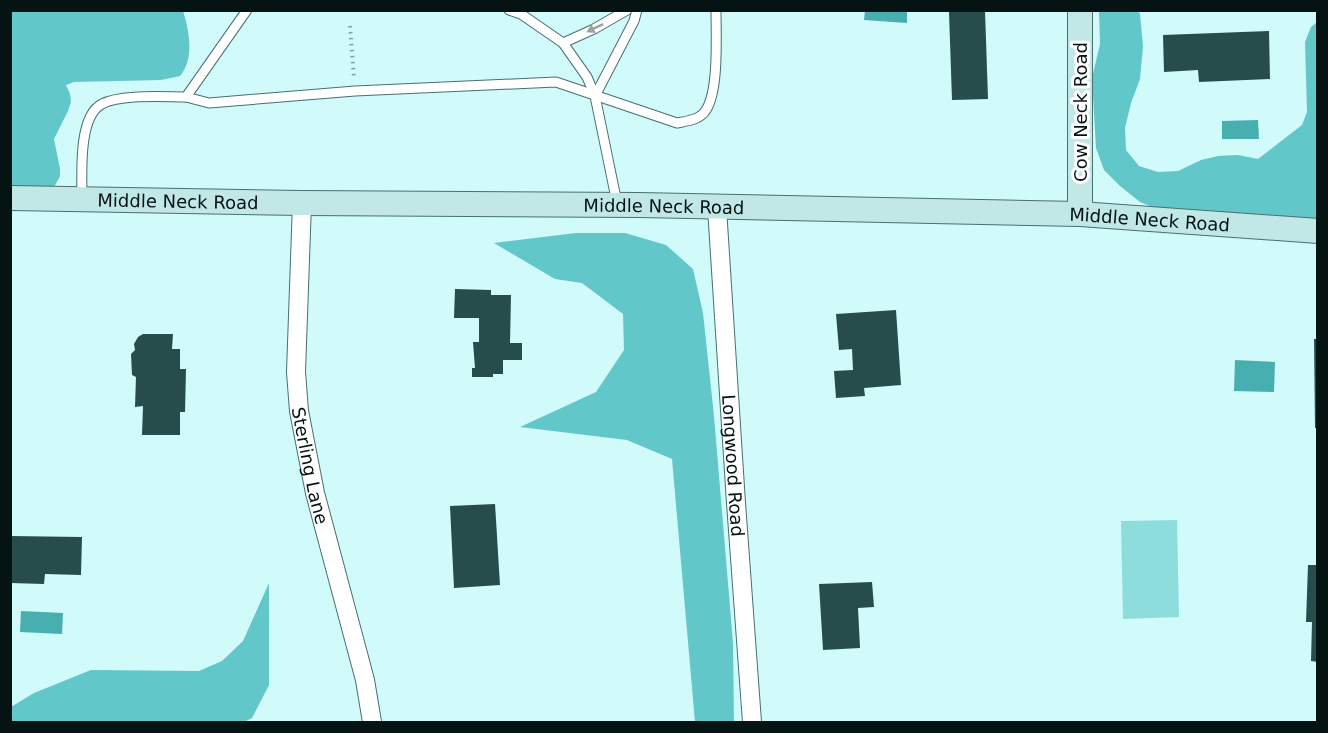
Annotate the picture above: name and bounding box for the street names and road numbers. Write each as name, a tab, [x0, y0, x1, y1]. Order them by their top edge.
street label: Cow Neck Road	[1070, 42, 1091, 182]
street label: Middle Neck Road	[97, 189, 259, 213]
street label: Middle Neck Road	[583, 194, 745, 218]
street label: Middle Neck Road	[1069, 203, 1231, 235]
street label: Longwood Road	[719, 394, 749, 537]
street label: Sterling Lane	[288, 405, 333, 526]

